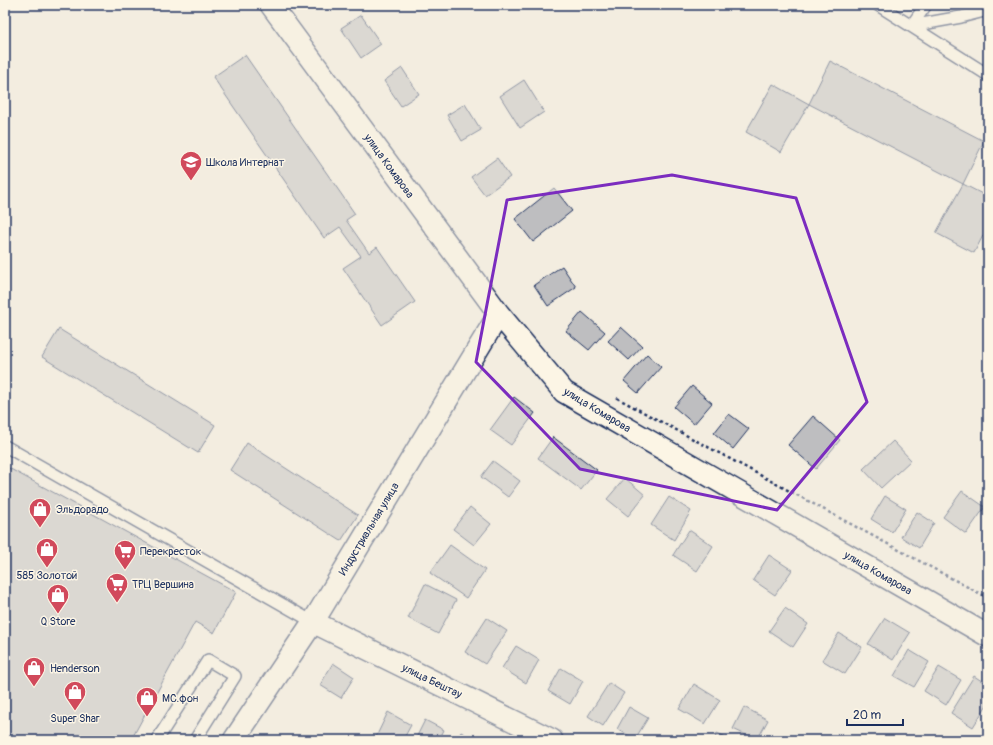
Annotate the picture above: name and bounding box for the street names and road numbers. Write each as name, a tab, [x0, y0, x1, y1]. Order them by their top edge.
street label: улица Комарова	[361, 131, 417, 201]
street label: улица Комарова	[560, 384, 633, 435]
street label: Индустриальная улица	[336, 480, 402, 578]
street label: улица Комарова	[841, 548, 914, 598]
street label: улица Бештау	[399, 660, 464, 701]

